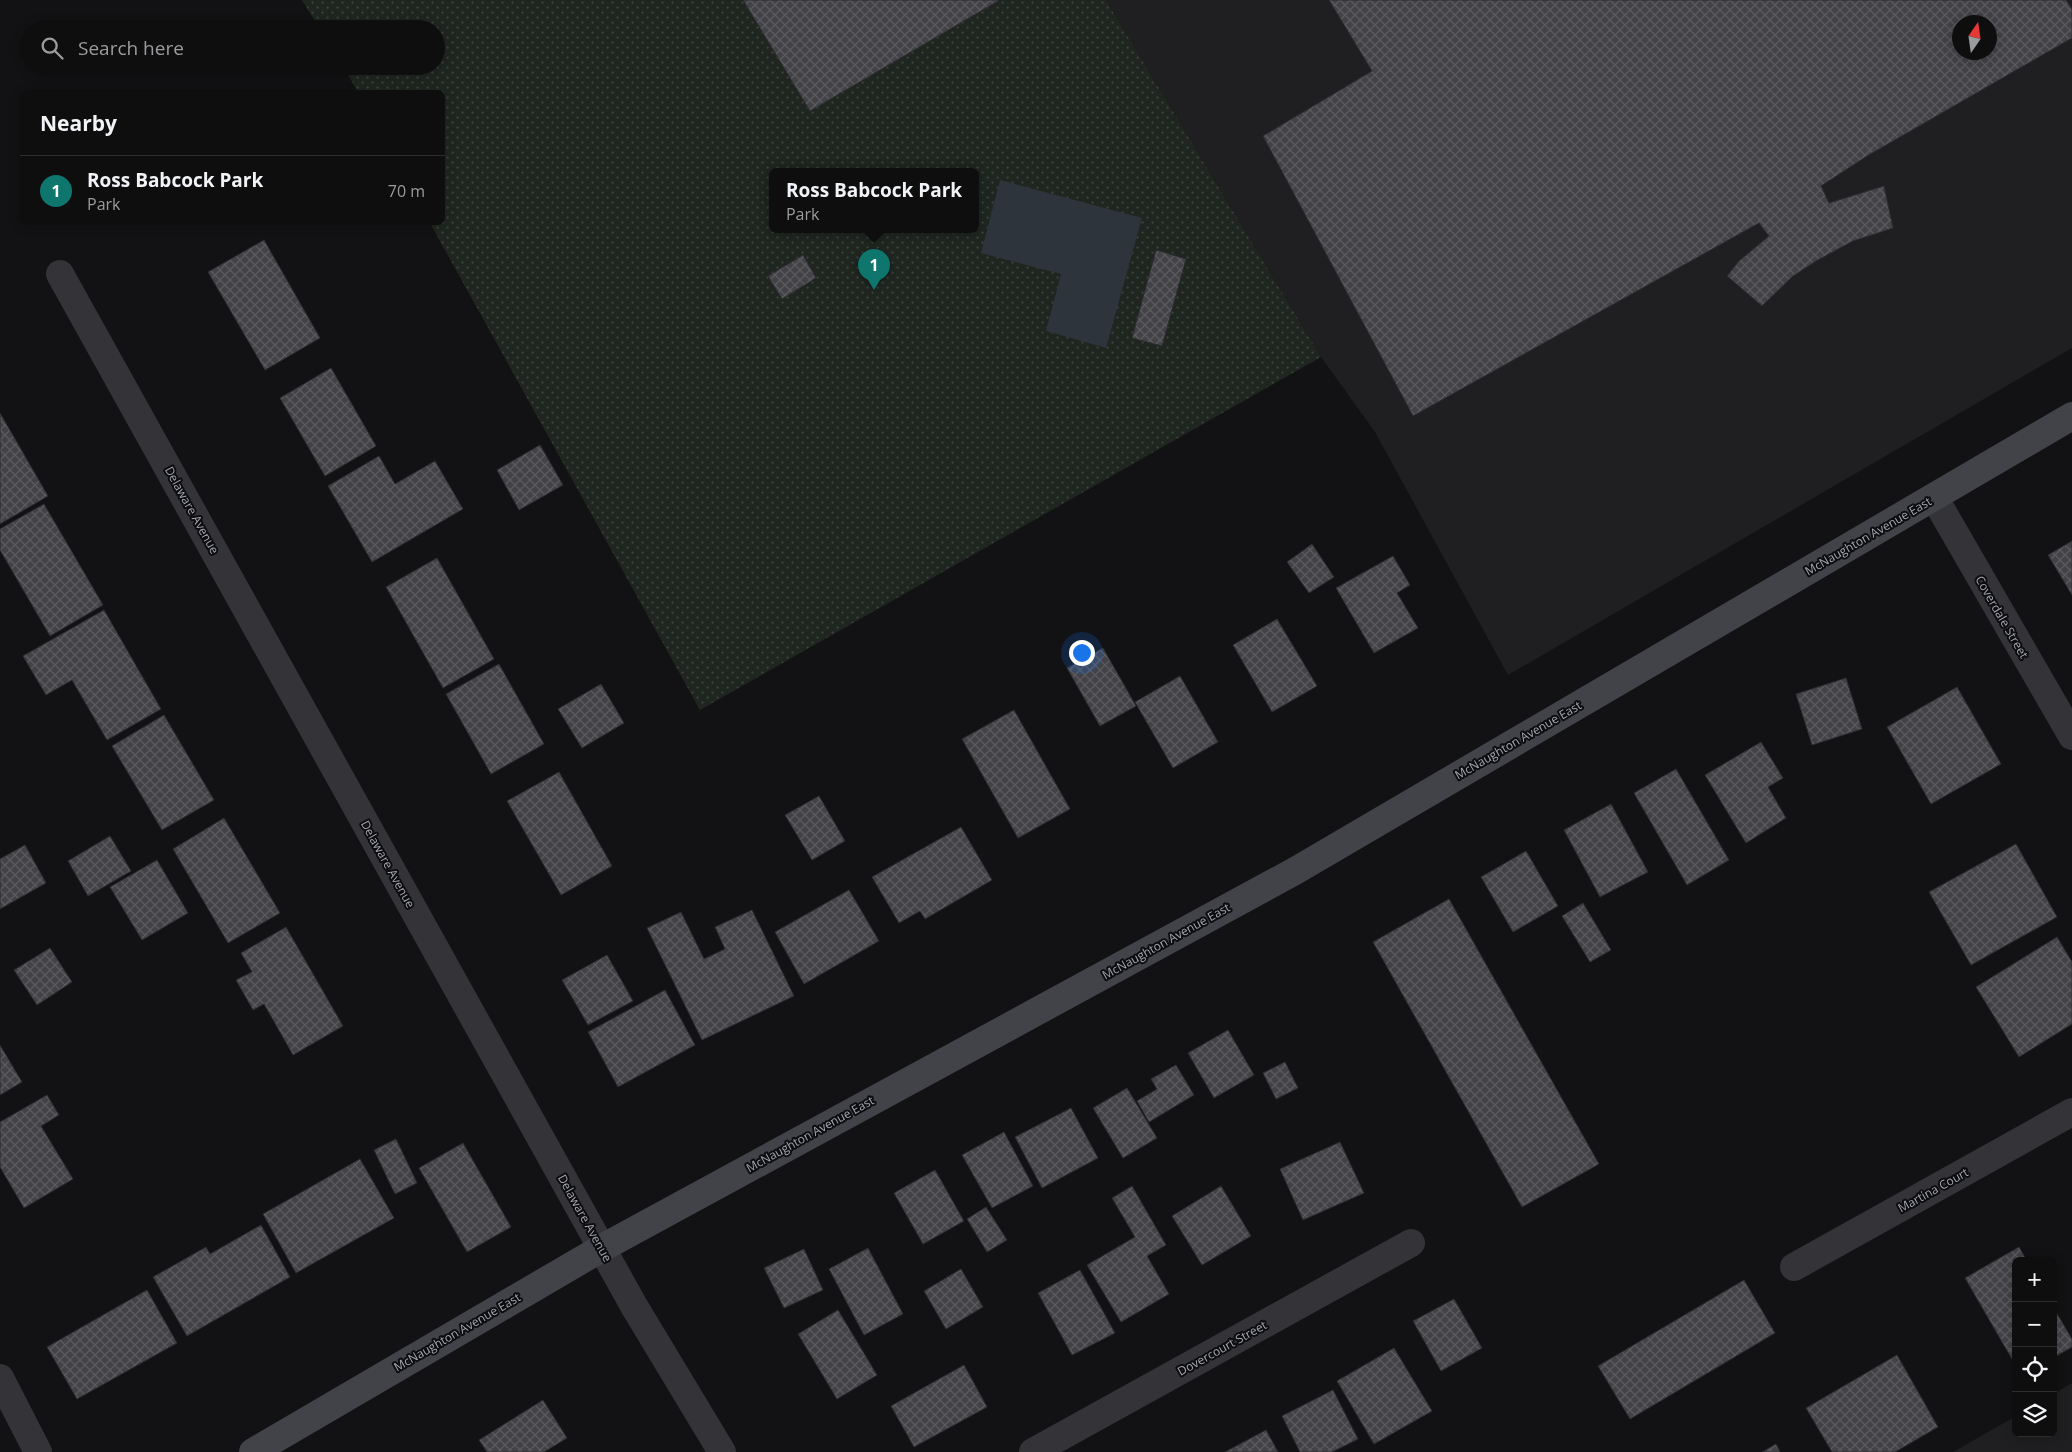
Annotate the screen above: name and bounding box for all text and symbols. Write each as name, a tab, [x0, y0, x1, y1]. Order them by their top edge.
north arrow	[1952, 15, 1997, 60]
search box	[20, 20, 445, 75]
icon: search	[38, 34, 66, 62]
text: Search here	[78, 35, 184, 61]
text: Nearby	[40, 109, 117, 137]
text: Ross Babcock Park	[87, 167, 263, 193]
popup	[769, 168, 979, 233]
text: Ross Babcock Park	[786, 177, 962, 203]
text: 1	[51, 180, 61, 202]
text: 70 m	[388, 180, 425, 202]
text: Park	[87, 193, 120, 215]
text: Park	[786, 203, 819, 225]
pin: 1	[858, 249, 890, 290]
street label: Delaware Avenue	[161, 463, 223, 557]
street label: McNaughton Avenue East	[1802, 493, 1934, 579]
street label: Coverdale Street	[1971, 573, 2033, 661]
your location	[1069, 640, 1095, 666]
street label: McNaughton Avenue East	[1452, 697, 1584, 783]
street label: Delaware Avenue	[357, 817, 419, 911]
street label: McNaughton Avenue East	[1099, 899, 1233, 983]
street label: McNaughton Avenue East	[743, 1092, 877, 1176]
street label: Martina Court	[1895, 1164, 1971, 1216]
street label: Delaware Avenue	[554, 1171, 616, 1265]
map controls	[2012, 1257, 2057, 1437]
button: +	[2012, 1257, 2057, 1302]
street label: McNaughton Avenue East	[391, 1289, 523, 1375]
button: −	[2012, 1302, 2057, 1347]
street label: Dovercourt Street	[1174, 1316, 1270, 1380]
button: locate	[2012, 1347, 2057, 1392]
button: layers	[2012, 1392, 2057, 1437]

